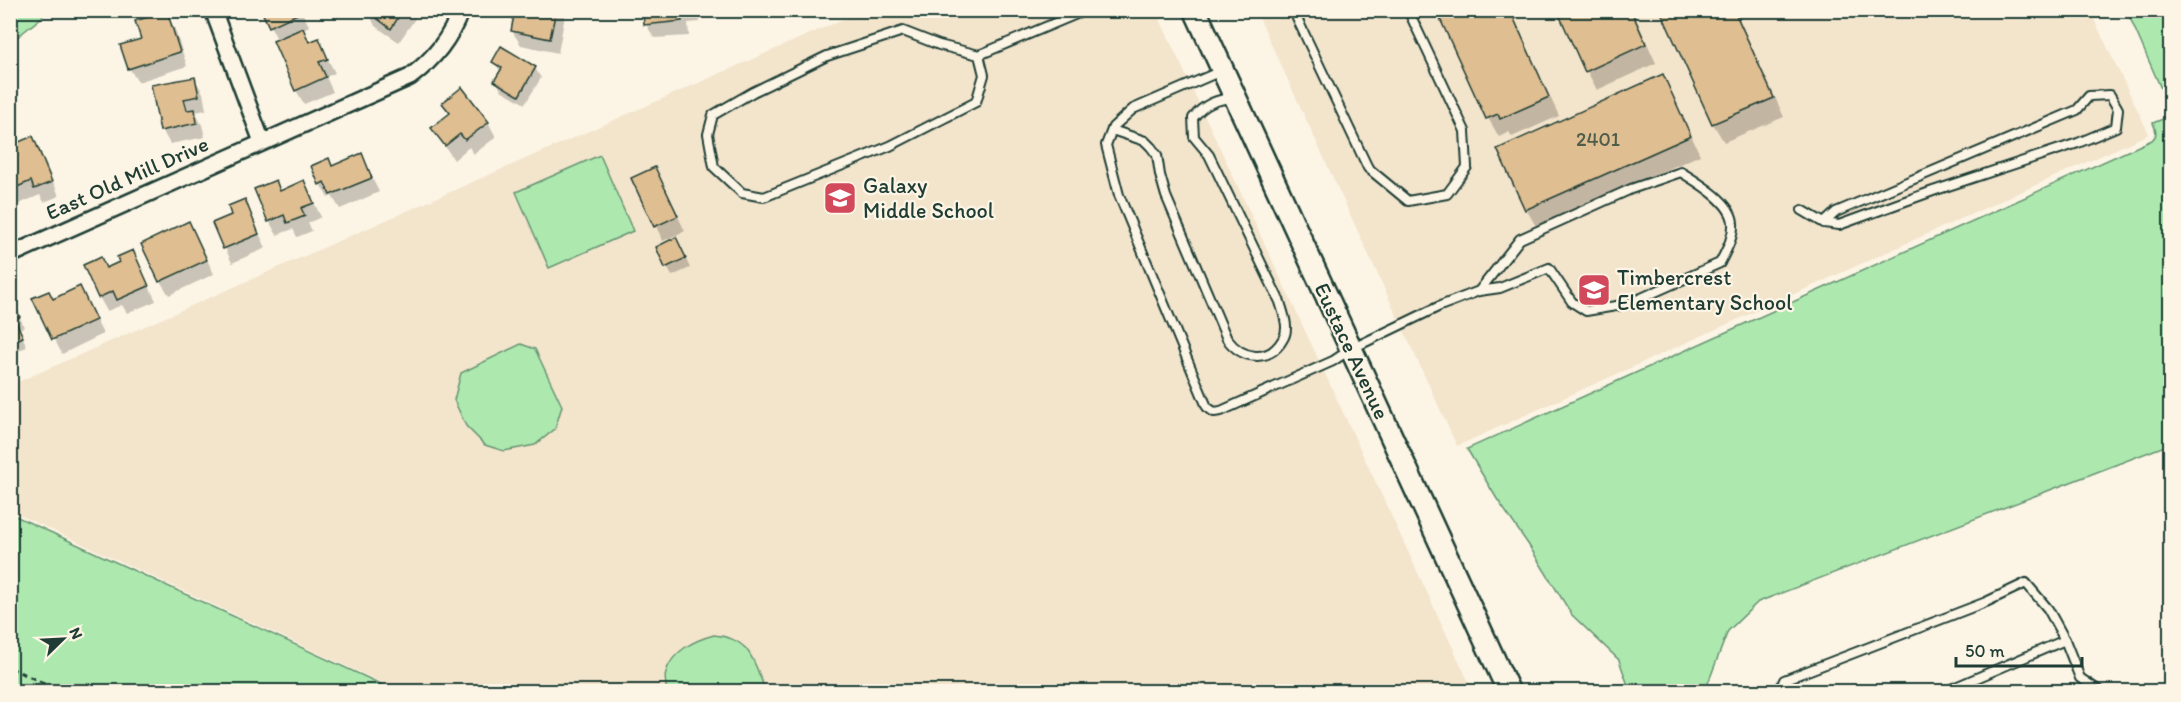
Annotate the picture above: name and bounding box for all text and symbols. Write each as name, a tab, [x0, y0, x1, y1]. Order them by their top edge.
house number: 2401	[1576, 127, 1620, 151]
street label: East Old Mill Drive	[41, 130, 213, 226]
place label: Galaxy Middle School	[863, 172, 994, 224]
school or university icon: Galaxy Middle School	[822, 180, 858, 216]
place label: Timbercrest Elementary School	[1617, 264, 1792, 316]
school or university icon: Timbercrest Elementary School	[1576, 272, 1612, 308]
street label: Eustace Avenue	[1309, 278, 1395, 424]
north arrow	[33, 609, 93, 669]
text: N	[65, 624, 87, 642]
scale bar	[1956, 630, 2082, 668]
text: 50 m	[1965, 640, 2005, 662]

